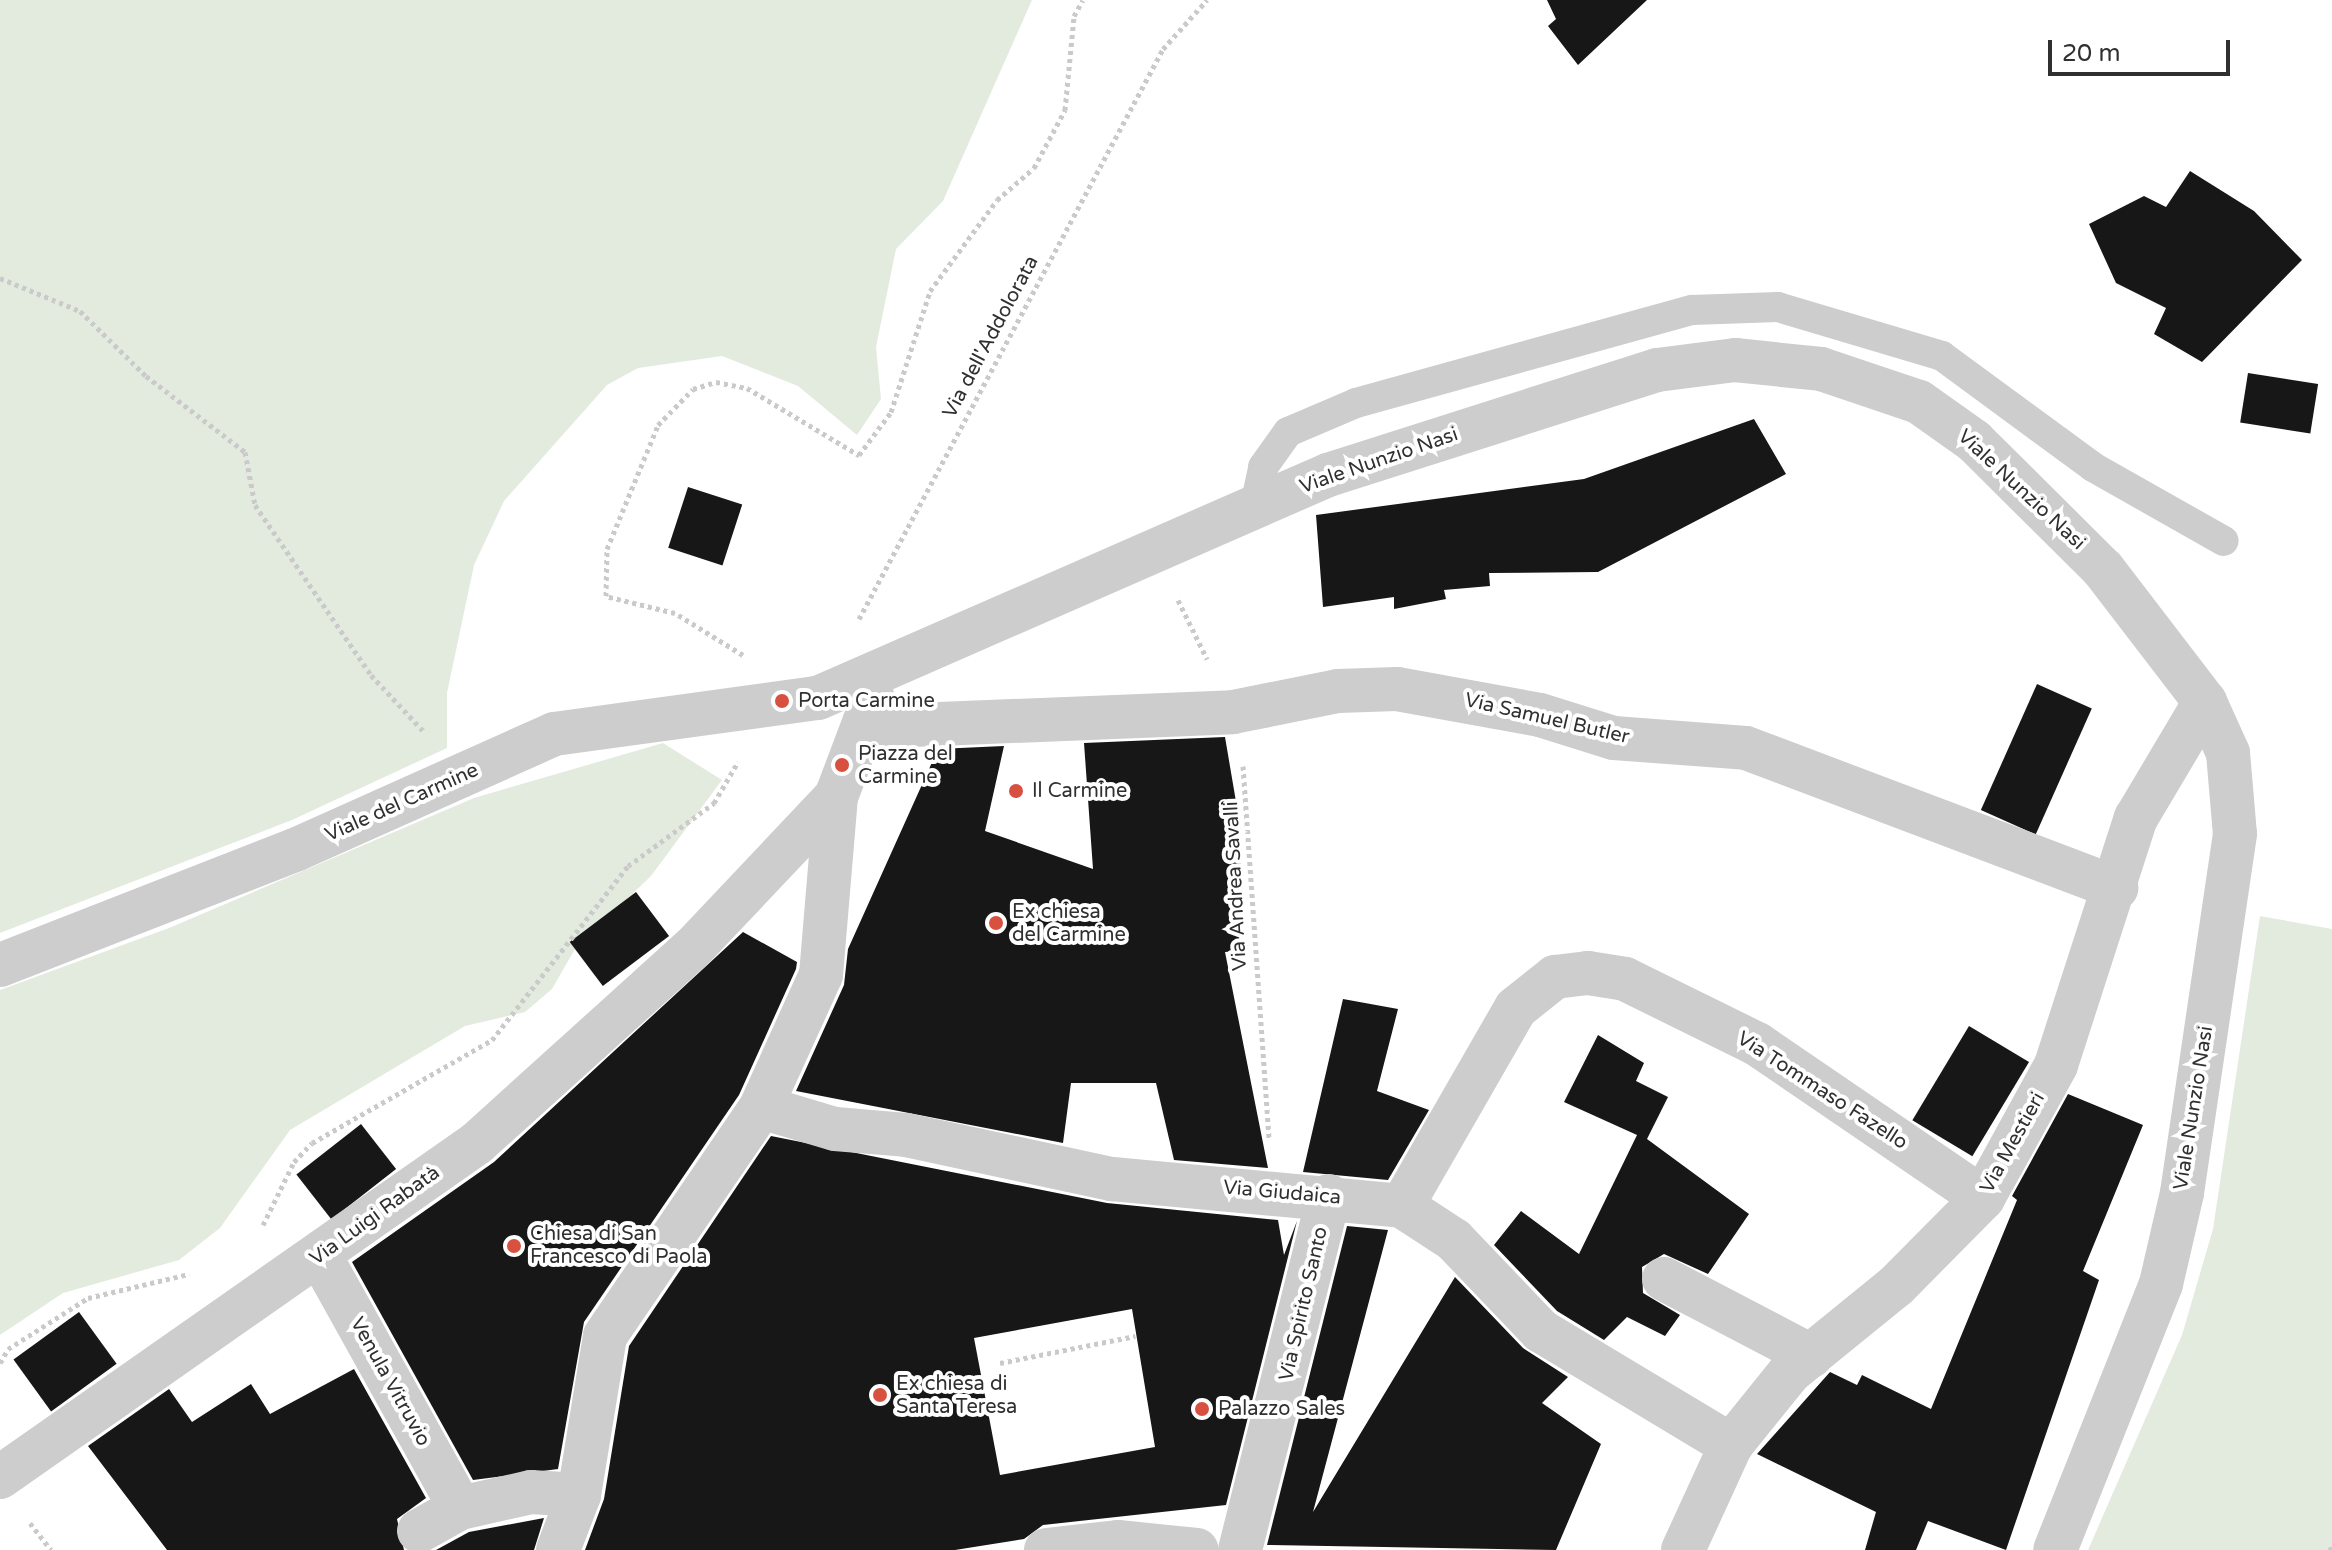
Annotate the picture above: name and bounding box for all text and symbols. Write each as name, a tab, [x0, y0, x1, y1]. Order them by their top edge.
scale bar	[2052, 24, 2234, 74]
text: 20 m	[2062, 39, 2120, 68]
street label: Via dell'Addolorata	[938, 252, 1044, 422]
street label: Viale Nunzio Nasi	[1297, 423, 1461, 499]
street label: Viale Nunzio Nasi	[1952, 425, 2090, 555]
street label: Via Samuel Butler	[1462, 688, 1632, 750]
place label: Porta Carmine	[798, 689, 935, 713]
marker: Porta Carmine	[773, 692, 791, 710]
place label: Piazza del Carmine	[858, 742, 953, 789]
marker: Piazza del Carmine	[833, 756, 851, 774]
street label: Viale del Carmine	[322, 758, 482, 848]
place label: Il Carmine	[1032, 779, 1127, 803]
marker: Il Carmine	[1007, 782, 1025, 800]
street label: Via Andrea Savalli	[1220, 801, 1252, 971]
place label: Ex chiesa del Carmine	[1012, 900, 1126, 947]
marker: Ex chiesa del Carmine	[987, 914, 1005, 932]
street label: Viale Nunzio Nasi	[2169, 1024, 2219, 1192]
street label: Via Tommaso Fazello	[1732, 1027, 1912, 1155]
street label: Via Mestieri	[1975, 1088, 2051, 1198]
street label: Via Luigi Rabatà	[305, 1161, 445, 1271]
street label: Via Giudaica	[1222, 1176, 1342, 1210]
place label: Chiesa di San Francesco di Paola	[530, 1222, 707, 1269]
street label: Via Spirito Santo	[1275, 1225, 1333, 1383]
marker: Chiesa di San Francesco di Paola	[505, 1237, 523, 1255]
street label: Venula Vitruvio	[345, 1313, 435, 1451]
place label: Ex chiesa di Santa Teresa	[896, 1372, 1017, 1419]
marker: Ex chiesa di Santa Teresa	[871, 1386, 889, 1404]
place label: Palazzo Sales	[1218, 1397, 1345, 1421]
marker: Palazzo Sales	[1193, 1400, 1211, 1418]

